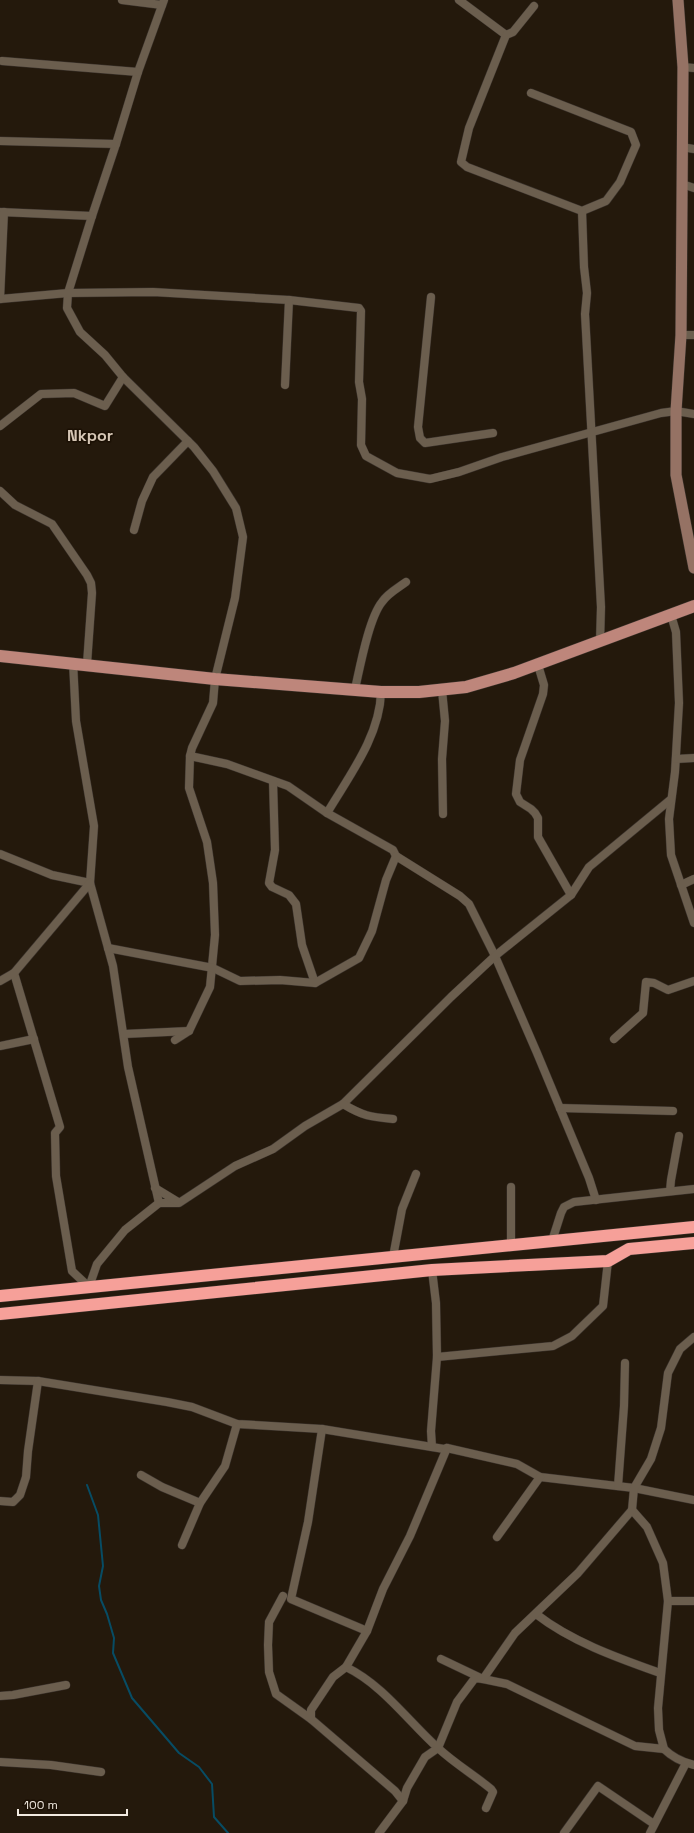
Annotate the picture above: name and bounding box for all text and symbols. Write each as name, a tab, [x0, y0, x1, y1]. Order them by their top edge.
district label: Nkpor	[67, 425, 113, 446]
scale bar	[18, 1791, 127, 1817]
text: 100 m	[24, 1797, 58, 1813]

